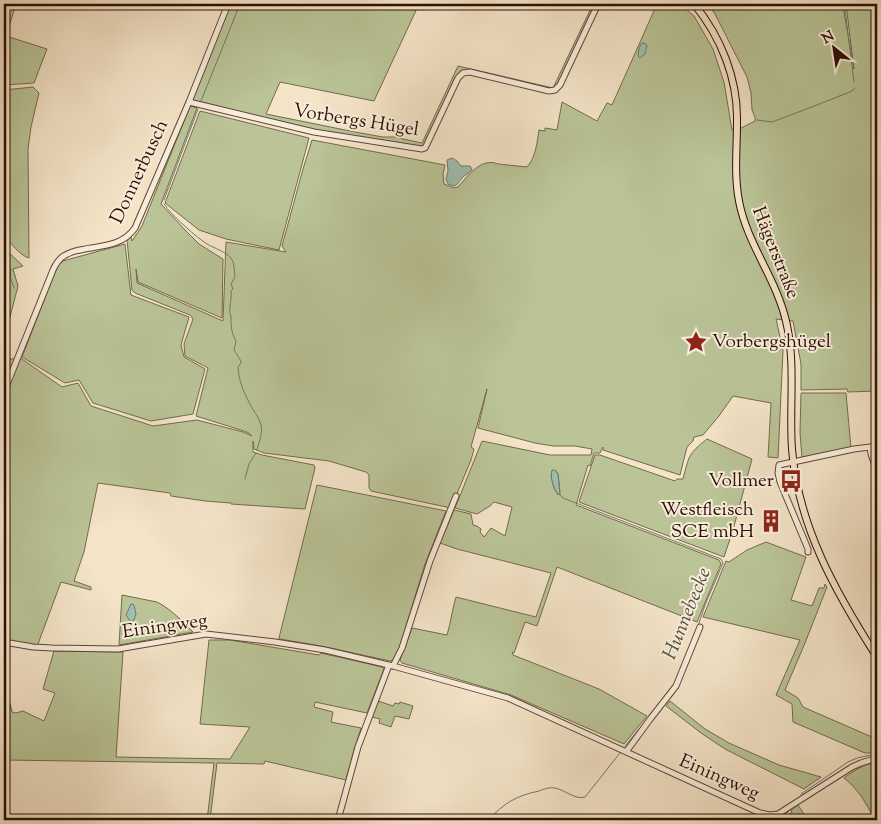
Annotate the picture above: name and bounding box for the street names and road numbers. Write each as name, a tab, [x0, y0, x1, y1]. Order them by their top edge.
street label: Vorbergs Hügel	[291, 98, 421, 144]
street label: Donnerbusch	[104, 116, 176, 228]
street label: Hägerstraße	[744, 203, 806, 303]
street label: Einingweg	[121, 608, 209, 646]
street label: Einingweg	[674, 748, 764, 808]

